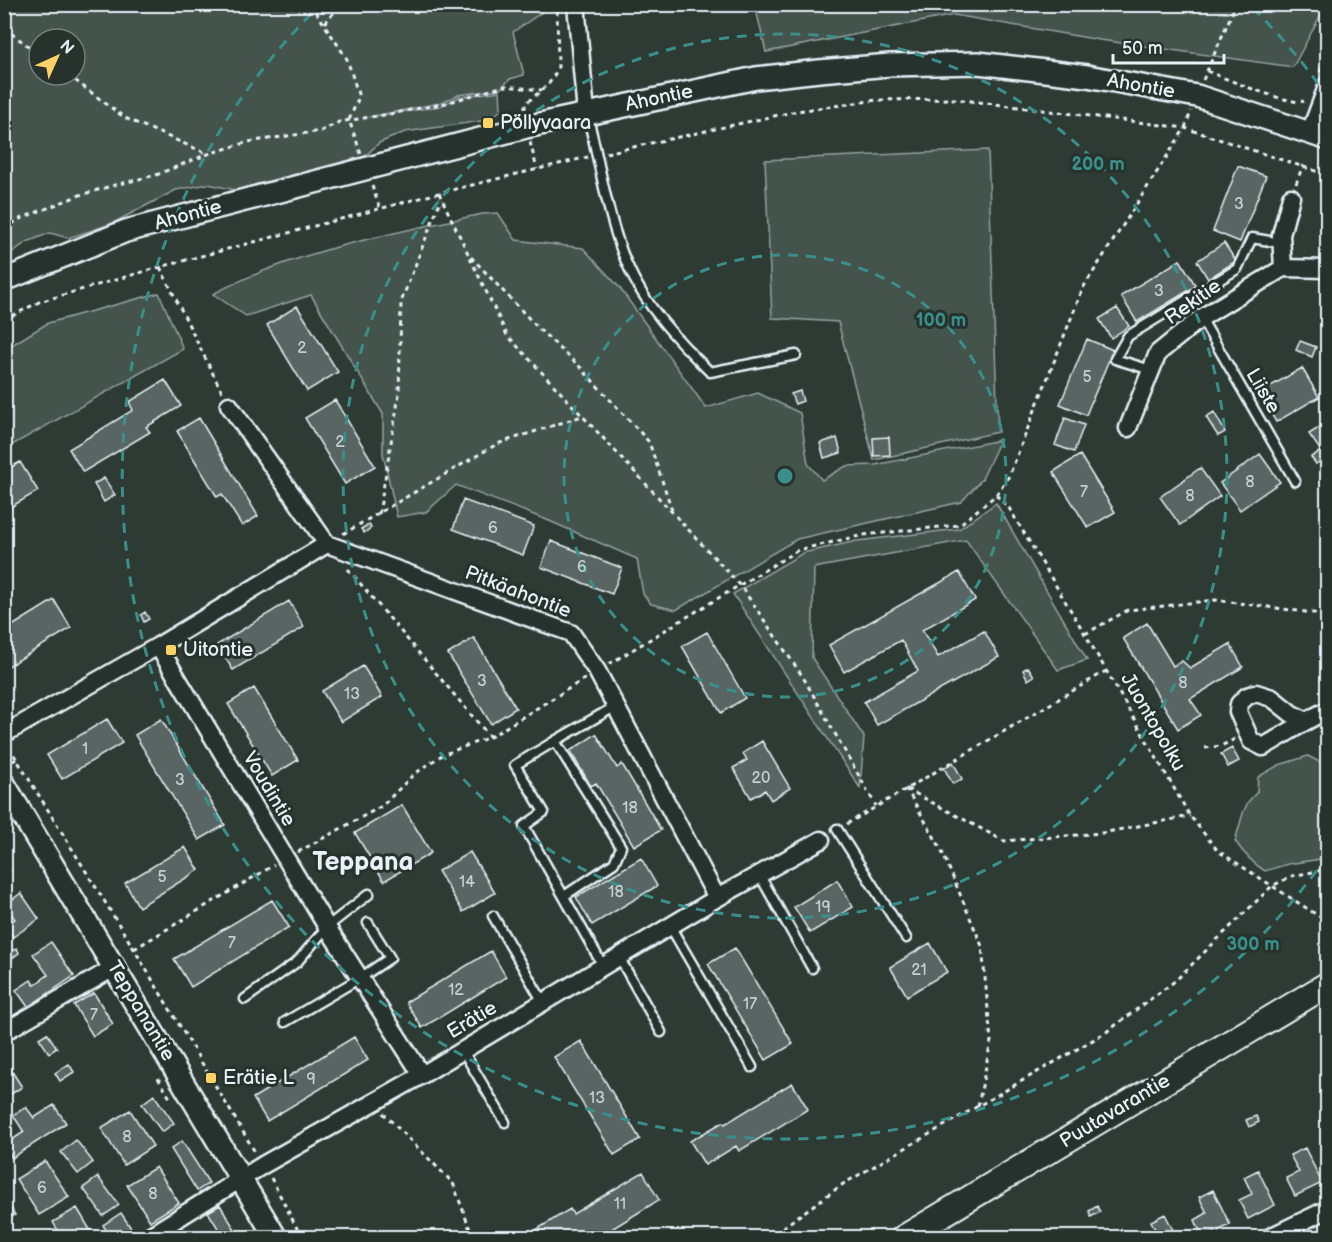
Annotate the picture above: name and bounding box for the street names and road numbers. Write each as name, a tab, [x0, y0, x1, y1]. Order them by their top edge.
street label: Ahontie	[1105, 68, 1177, 104]
street label: Ahontie	[623, 79, 695, 117]
street label: Ahontie	[152, 194, 224, 235]
street label: Rekitie	[1160, 274, 1226, 330]
street label: Liiste	[1241, 364, 1285, 418]
street label: Pitkäahontie	[461, 561, 575, 623]
street label: Juontopolku	[1115, 669, 1191, 775]
street label: Voudintie	[237, 747, 301, 831]
street label: Teppanantie	[102, 956, 180, 1066]
street label: Erätie	[443, 996, 501, 1044]
street label: Puutavarantie	[1055, 1069, 1175, 1153]

